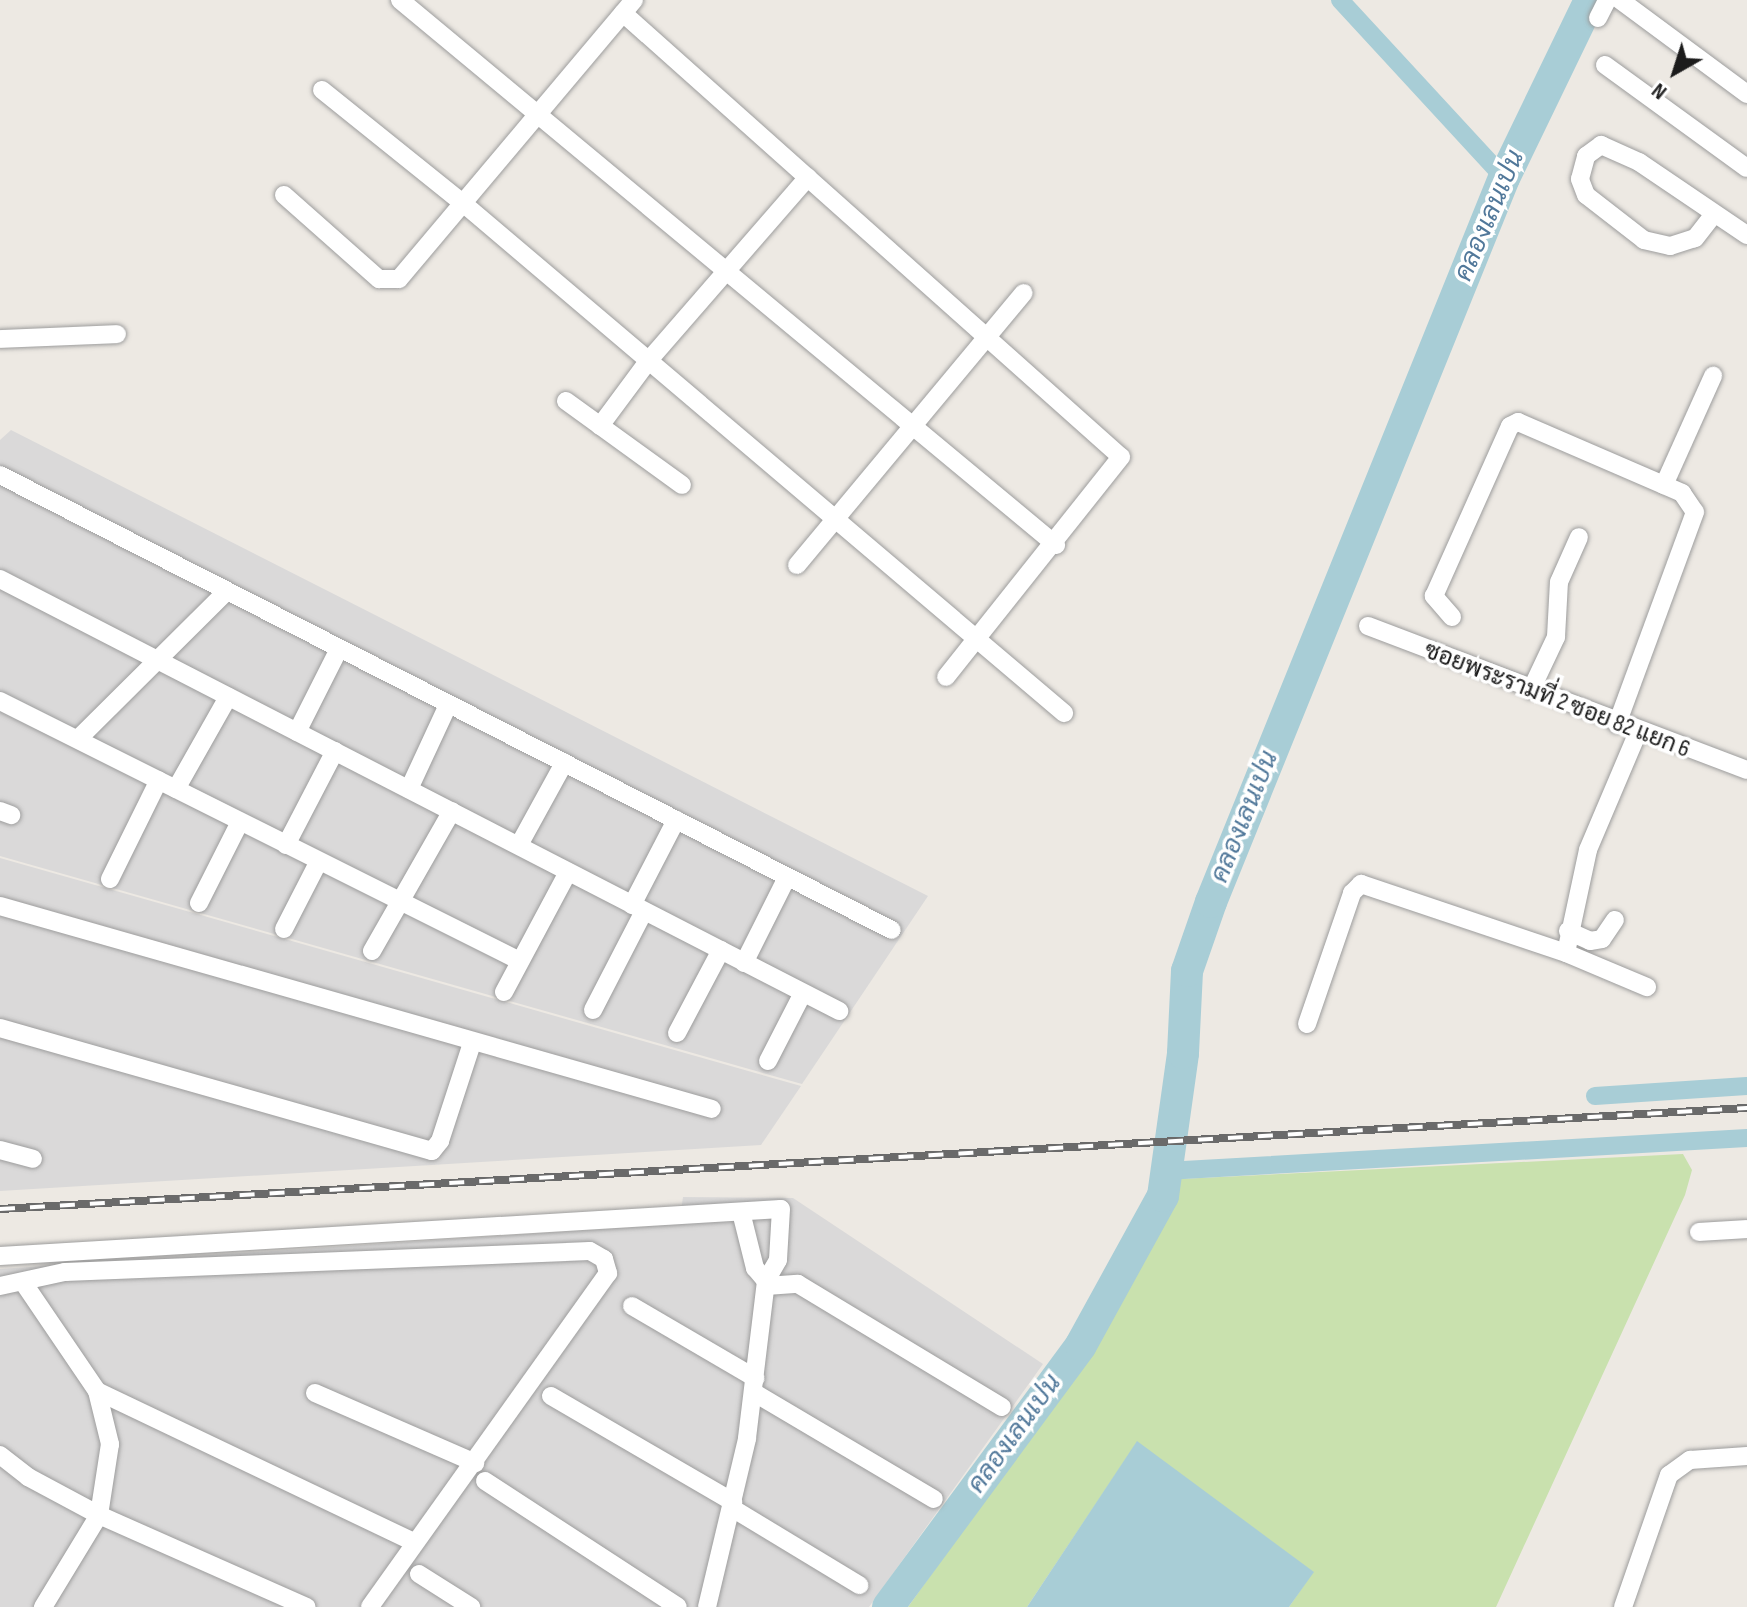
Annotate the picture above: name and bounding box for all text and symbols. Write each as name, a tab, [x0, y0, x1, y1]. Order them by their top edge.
north arrow	[1635, 32, 1715, 112]
text: N	[1647, 77, 1673, 105]
water label: คลองเลนเปน	[1448, 146, 1532, 286]
street label: ซอยพระรามที่ 2 ซอย 82 แยก 6	[1420, 636, 1694, 764]
water label: คลองเลนเปน	[1204, 747, 1286, 887]
water label: คลองเลนเปน	[961, 1369, 1069, 1499]

